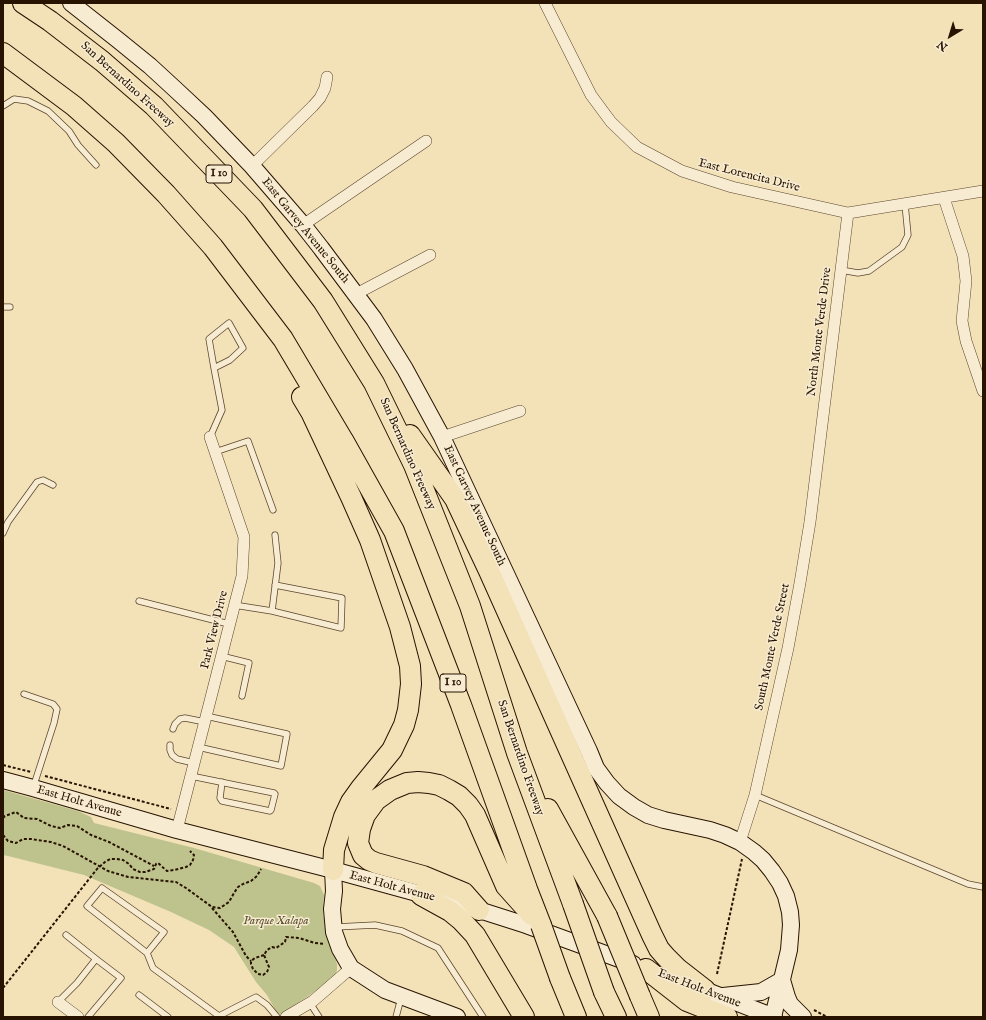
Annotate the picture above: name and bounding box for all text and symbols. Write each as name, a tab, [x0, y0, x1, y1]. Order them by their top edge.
north arrow	[930, 16, 970, 56]
text: N	[935, 37, 951, 54]
street label: San Bernardino Freeway	[77, 39, 177, 131]
street label: East Lorencita Drive	[697, 156, 801, 196]
road number: I 10	[206, 165, 232, 183]
street label: East Garvey Avenue South	[258, 175, 352, 287]
street label: North Monte Verde Drive	[805, 267, 835, 397]
street label: San Bernardino Freeway	[376, 396, 438, 512]
street label: East Garvey Avenue South	[440, 443, 508, 569]
street label: South Monte Verde Street	[752, 582, 794, 712]
street label: Park View Drive	[198, 589, 232, 671]
road number: I 10	[440, 674, 466, 692]
street label: San Bernardino Freeway	[493, 698, 547, 818]
street label: East Holt Avenue	[35, 783, 123, 821]
street label: East Holt Avenue	[348, 869, 436, 905]
park label: Parque Xalapa	[243, 915, 309, 929]
street label: East Holt Avenue	[655, 967, 743, 1011]

